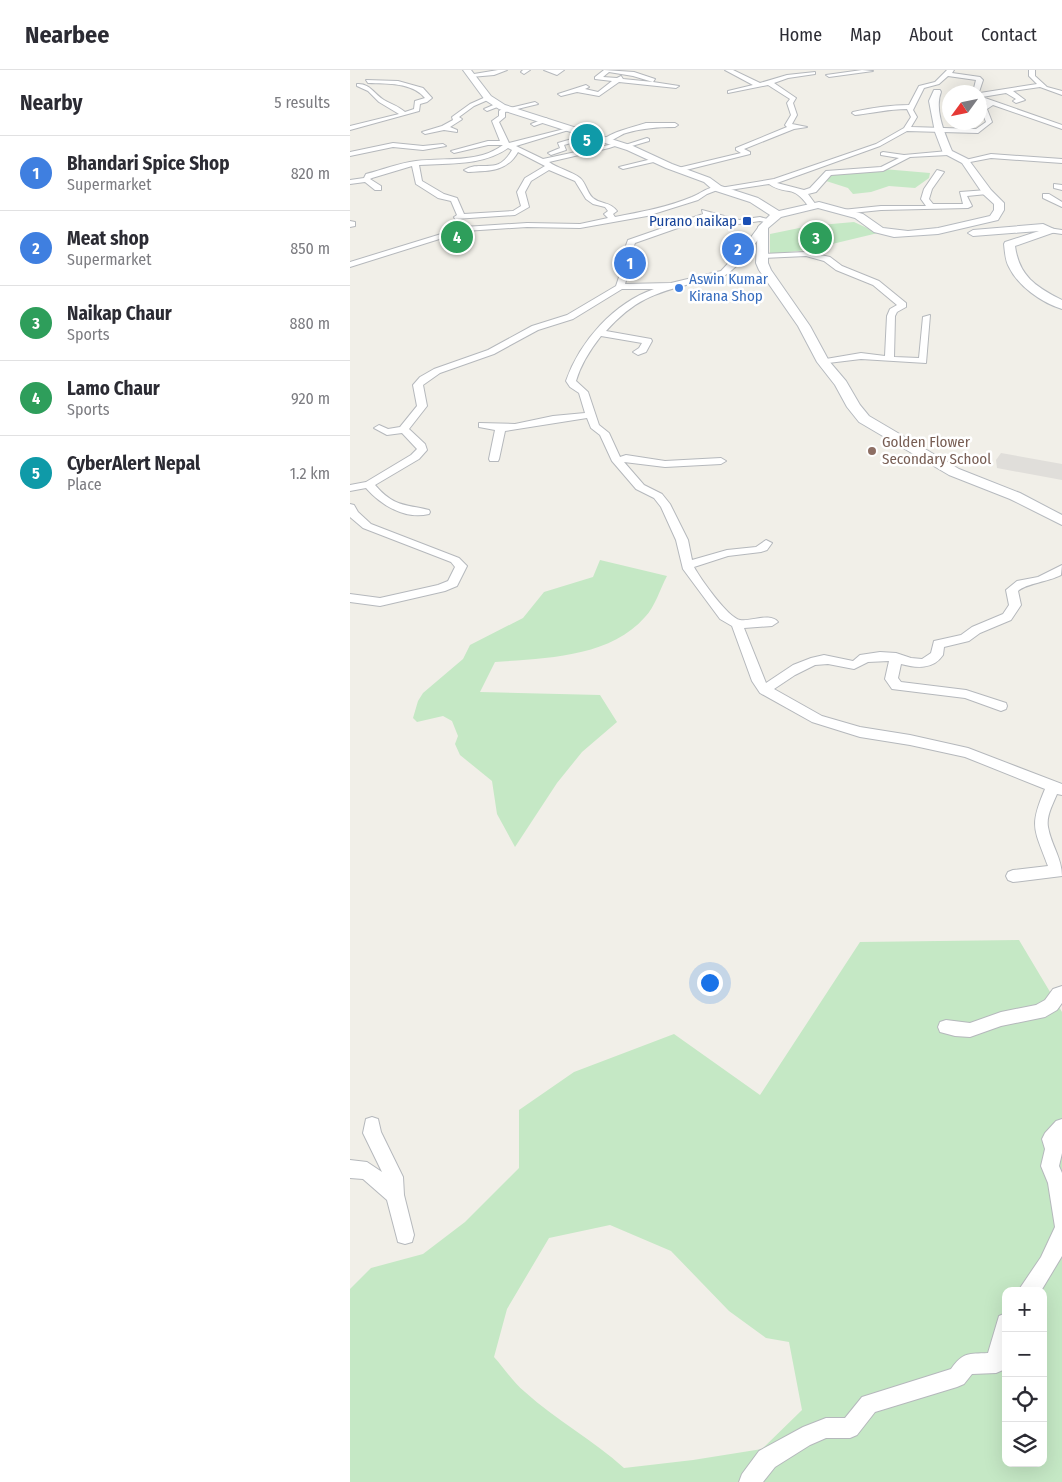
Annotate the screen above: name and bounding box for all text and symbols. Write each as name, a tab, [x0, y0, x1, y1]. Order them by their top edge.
text: Nearbee	[25, 21, 109, 49]
text: Home	[779, 24, 822, 46]
text: Map	[850, 24, 881, 46]
text: About	[909, 24, 953, 46]
text: Contact	[981, 24, 1037, 46]
north arrow	[942, 85, 987, 130]
text: Nearby	[20, 90, 82, 116]
text: 5 results	[274, 93, 330, 112]
pin: 5	[571, 121, 603, 159]
text: Bhandari Spice Shop	[67, 152, 229, 175]
text: 1	[33, 164, 39, 183]
text: 820 m	[291, 164, 330, 183]
text: Supermarket	[67, 175, 151, 194]
place label: Purano naikap	[649, 212, 737, 230]
marker: Purano naikap	[741, 215, 753, 227]
pin: 4	[441, 218, 473, 256]
pin: 3	[800, 219, 832, 257]
text: Meat shop	[67, 227, 149, 250]
pin: 2	[722, 230, 754, 268]
text: 2	[32, 239, 40, 258]
text: 850 m	[290, 239, 330, 258]
pin: 1	[614, 244, 646, 282]
text: Supermarket	[67, 250, 151, 269]
place label: Aswin Kumar Kirana Shop	[689, 270, 769, 305]
marker: Aswin Kumar Kirana Shop	[673, 282, 685, 294]
text: Naikap Chaur	[67, 302, 172, 325]
text: 3	[32, 314, 40, 333]
text: 880 m	[290, 314, 330, 333]
text: Sports	[67, 325, 110, 344]
text: Lamo Chaur	[67, 377, 160, 400]
text: 4	[32, 389, 40, 408]
text: 920 m	[291, 389, 330, 408]
text: Sports	[67, 400, 110, 419]
place label: Golden Flower Secondary School	[882, 433, 991, 468]
marker: Golden Flower Secondary School	[866, 445, 878, 457]
text: CyberAlert Nepal	[67, 452, 200, 475]
text: 5	[32, 464, 40, 483]
text: 1.2 km	[290, 464, 330, 483]
text: Place	[67, 475, 102, 494]
your location	[697, 970, 723, 996]
map controls	[1002, 1287, 1047, 1467]
button: +	[1002, 1287, 1047, 1332]
button: −	[1002, 1332, 1047, 1377]
button: locate	[1002, 1377, 1047, 1422]
button: layers	[1002, 1422, 1047, 1467]

